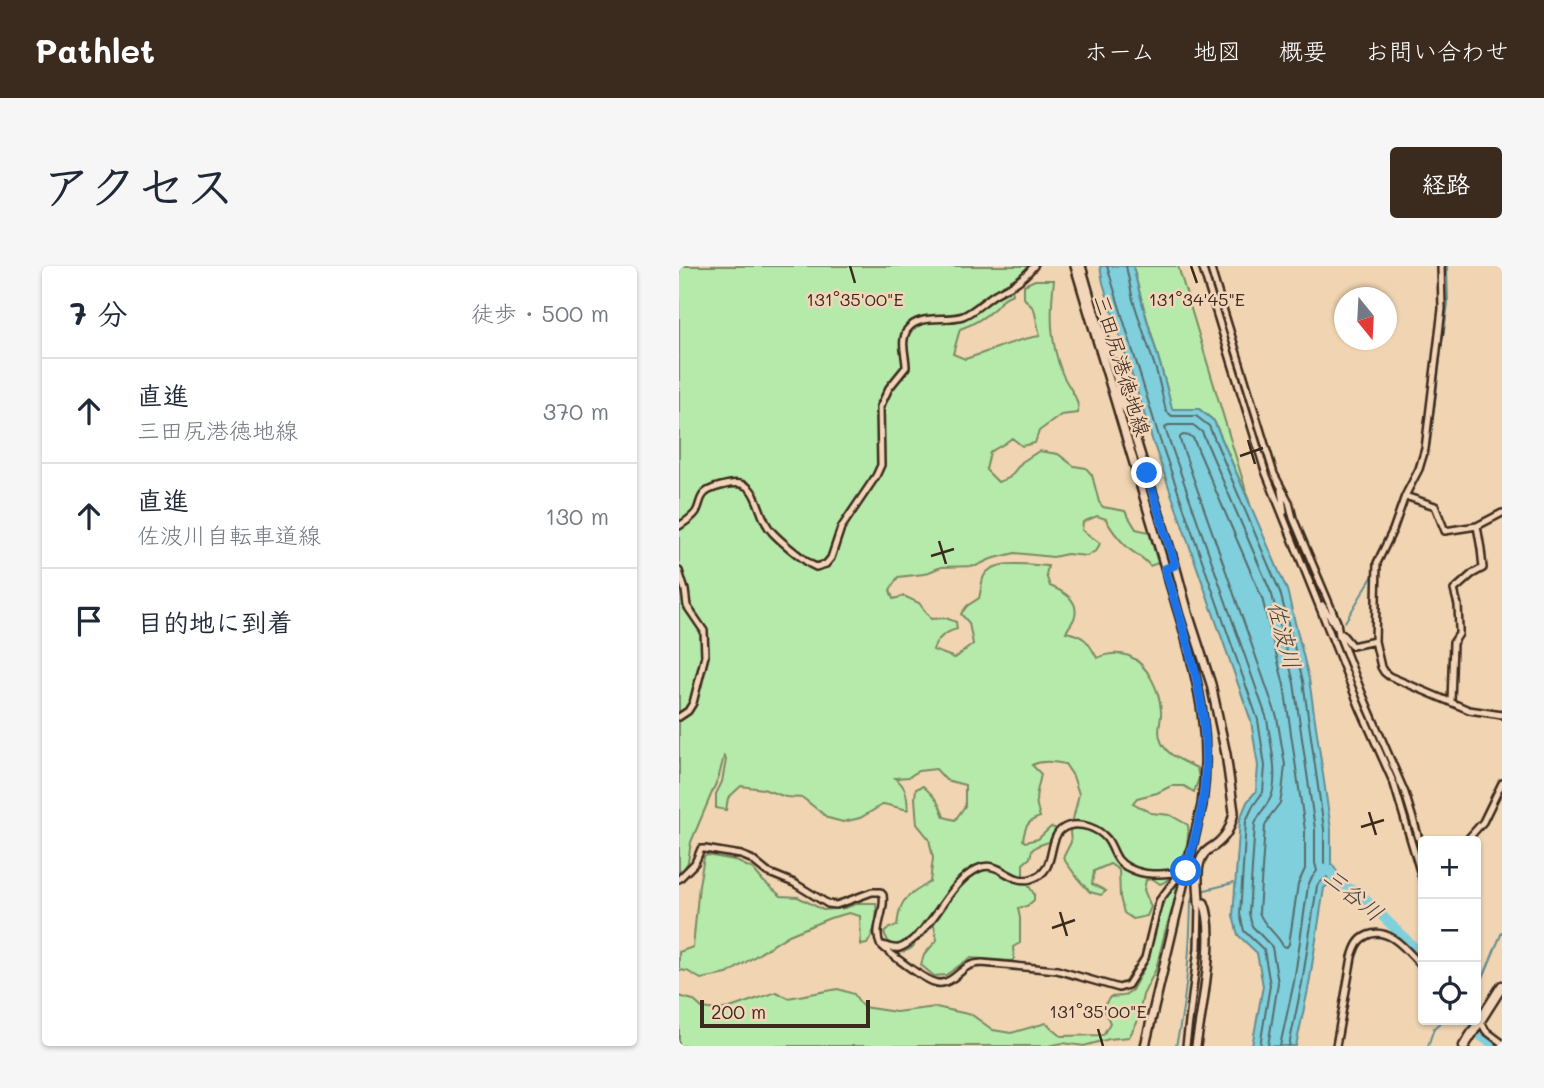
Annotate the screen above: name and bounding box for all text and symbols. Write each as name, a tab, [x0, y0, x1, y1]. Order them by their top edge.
text: Pathlet	[35, 28, 155, 71]
text: ホーム	[1084, 35, 1155, 66]
text: 地図	[1193, 35, 1241, 66]
text: 概要	[1279, 35, 1327, 66]
text: お問い合わせ	[1365, 35, 1509, 66]
button: 経路	[1390, 147, 1502, 218]
text: アクセス	[42, 153, 235, 216]
text: 131°35'00"E	[806, 287, 904, 311]
text: 131°34'45"E	[1149, 287, 1245, 311]
north arrow	[1334, 287, 1397, 350]
street label: 三田尻港徳地線	[1089, 291, 1157, 439]
text: 7 分	[70, 293, 128, 333]
text: 徒歩 · 500 m	[471, 298, 609, 328]
text: 直進	[137, 378, 189, 412]
icon: ahead	[70, 392, 108, 430]
text: 370 m	[543, 396, 609, 426]
text: 三田尻港徳地線	[137, 415, 298, 445]
route end	[1131, 457, 1162, 488]
text: 直進	[137, 483, 189, 517]
icon: ahead	[70, 497, 108, 535]
text: 130 m	[545, 501, 609, 531]
text: 佐波川自転車道線	[137, 520, 321, 550]
water label: 佐波川	[1262, 598, 1308, 672]
icon: arrive	[70, 602, 108, 640]
text: 目的地に到着	[137, 605, 293, 639]
map controls	[1418, 836, 1481, 1025]
button: +	[1418, 836, 1481, 899]
route start	[1170, 855, 1201, 886]
water label: 三谷川	[1318, 861, 1390, 927]
button: −	[1418, 899, 1481, 962]
button: locate	[1418, 962, 1481, 1025]
scale bar	[700, 997, 870, 1029]
text: 200 m	[711, 999, 766, 1024]
text: 131°35'00"E	[1049, 999, 1147, 1023]

